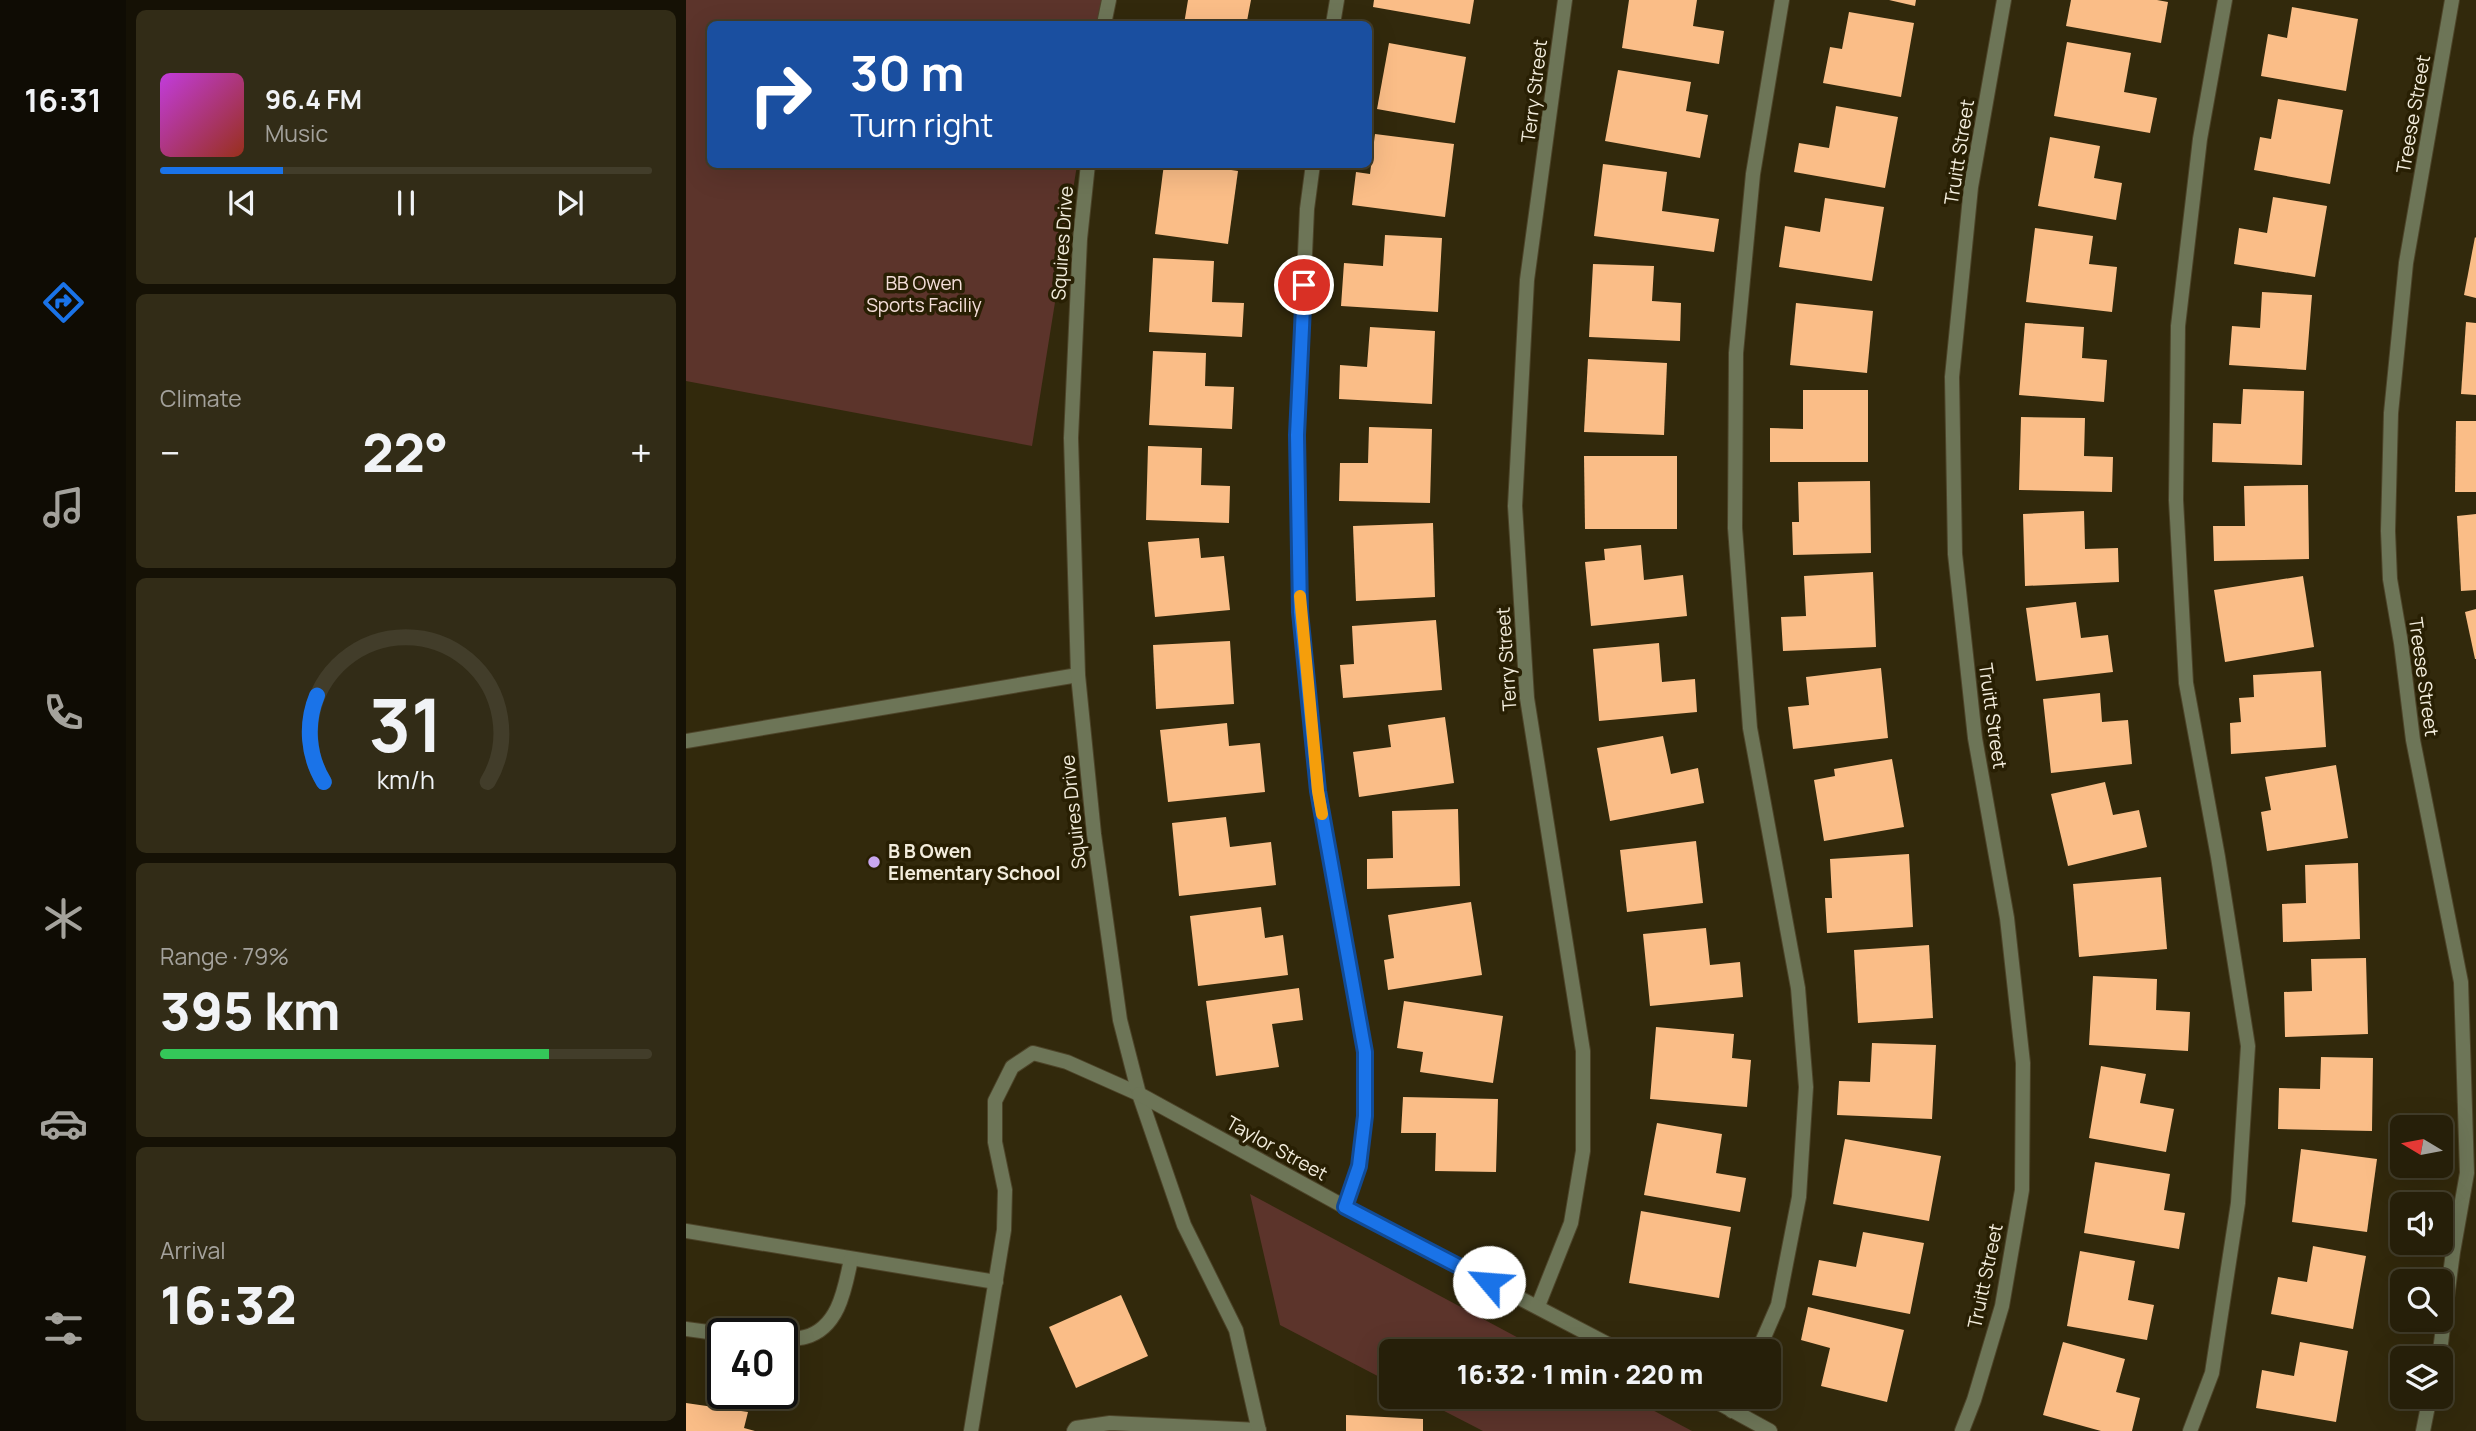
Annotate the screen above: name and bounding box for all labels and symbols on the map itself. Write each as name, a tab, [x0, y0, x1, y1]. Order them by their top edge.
street label: Terry Street	[1515, 38, 1553, 144]
street label: Treese Street	[2390, 53, 2436, 175]
street label: Truitt Street	[1938, 97, 1980, 207]
street label: Squires Drive	[1045, 185, 1079, 301]
pin	[1274, 255, 1334, 315]
park label: BB Owen Sports Faciliy	[866, 270, 982, 318]
street label: Terry Street	[1489, 606, 1523, 712]
street label: Treese Street	[2403, 616, 2445, 738]
street label: Truitt Street	[1973, 661, 2013, 771]
street label: Squires Drive	[1054, 754, 1092, 870]
place label: B B Owen Elementary School	[888, 838, 1061, 886]
marker: B B Owen Elementary School	[866, 854, 882, 870]
street label: Taylor Street	[1222, 1109, 1332, 1187]
north arrow	[2390, 1115, 2454, 1178]
street label: Truitt Street	[1961, 1221, 2009, 1331]
position arrow	[1452, 1245, 1526, 1319]
speed limit sign: 40	[707, 1318, 798, 1409]

